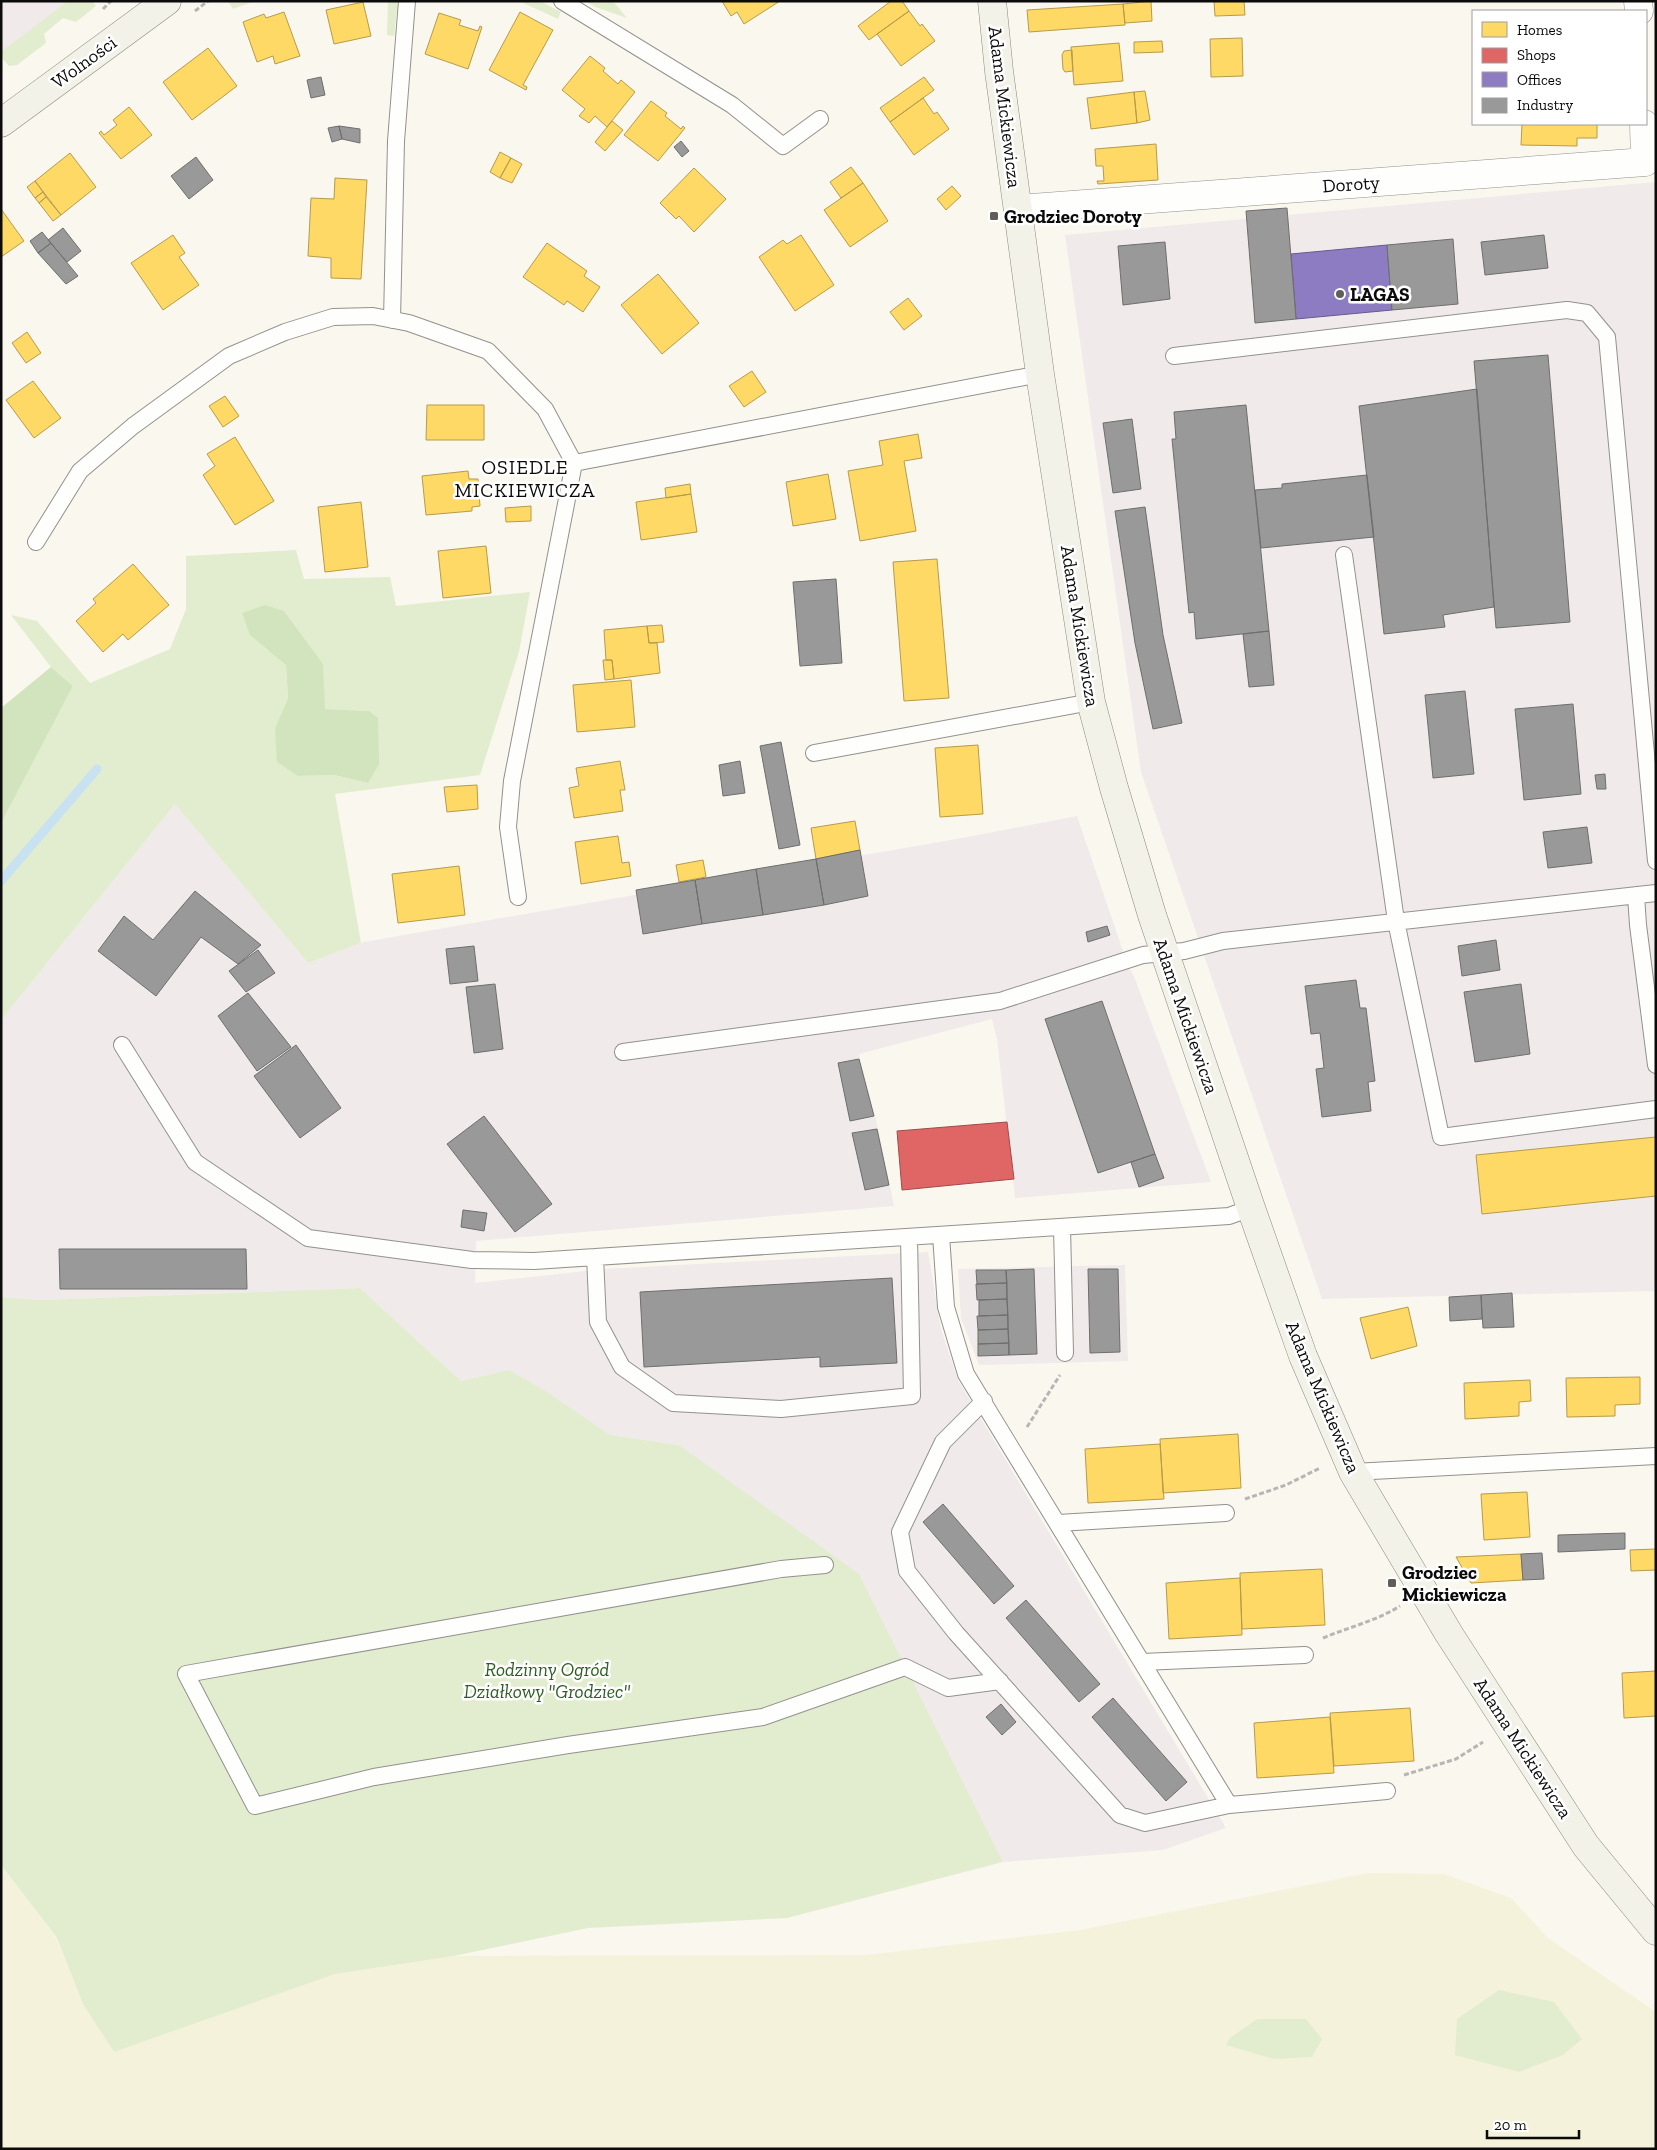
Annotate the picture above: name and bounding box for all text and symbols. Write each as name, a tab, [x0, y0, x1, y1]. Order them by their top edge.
legend	[1472, 10, 1647, 125]
text: Homes	[1517, 21, 1562, 39]
street label: Adama Mickiewicza	[984, 25, 1026, 189]
street label: Wolności	[47, 31, 121, 93]
text: Shops	[1517, 46, 1556, 64]
text: Offices	[1517, 71, 1561, 89]
text: Industry	[1517, 96, 1574, 114]
street label: Doroty	[1321, 170, 1381, 197]
place label: Grodziec Doroty	[1004, 205, 1142, 228]
marker: Grodziec Doroty	[988, 210, 1000, 222]
place label: LAGAS	[1350, 283, 1410, 306]
marker: LAGAS	[1334, 288, 1346, 300]
district label: OSIEDLE MICKIEWICZA	[454, 455, 596, 502]
street label: Adama Mickiewicza	[1056, 544, 1104, 708]
street label: Adama Mickiewicza	[1149, 935, 1223, 1097]
street label: Adama Mickiewicza	[1281, 1317, 1365, 1477]
place label: Grodziec Mickiewicza	[1402, 1561, 1507, 1606]
marker: Grodziec Mickiewicza	[1386, 1577, 1398, 1589]
park label: Rodzinny Ogród Działkowy "Grodziec"	[464, 1658, 630, 1703]
street label: Adama Mickiewicza	[1469, 1673, 1577, 1823]
scale bar	[1487, 2108, 1580, 2140]
text: 20 m	[1494, 2116, 1527, 2134]

